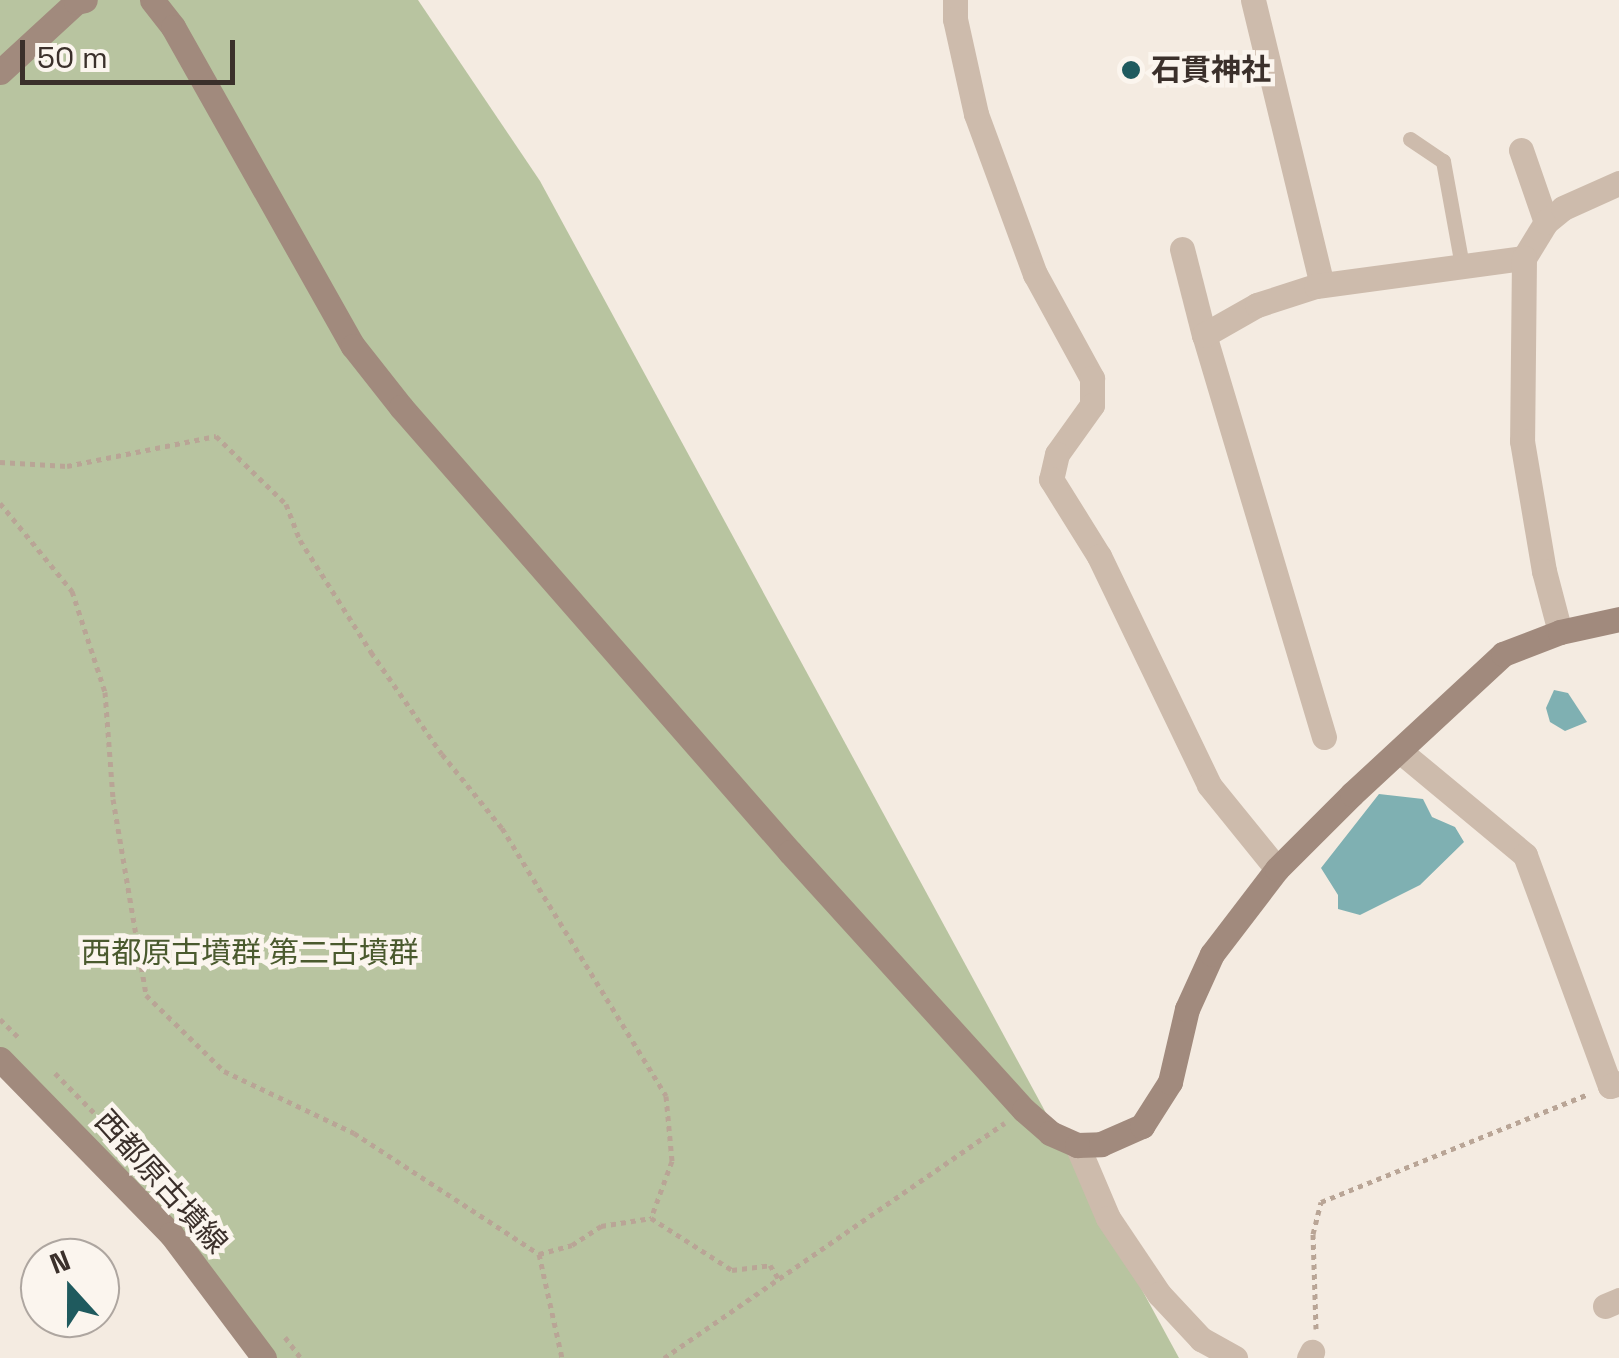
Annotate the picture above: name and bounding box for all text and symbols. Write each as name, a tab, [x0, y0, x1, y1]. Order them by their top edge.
scale bar	[25, 20, 240, 82]
text: 50 m	[37, 38, 108, 77]
place label: 石貫神社	[1151, 52, 1271, 88]
marker: 石貫神社	[1120, 59, 1142, 81]
park label: 西都原古墳群 第二古墳群	[81, 935, 419, 971]
street label: 西都原古墳線	[87, 1103, 235, 1261]
north arrow	[20, 1238, 120, 1338]
text: N	[45, 1242, 75, 1282]

